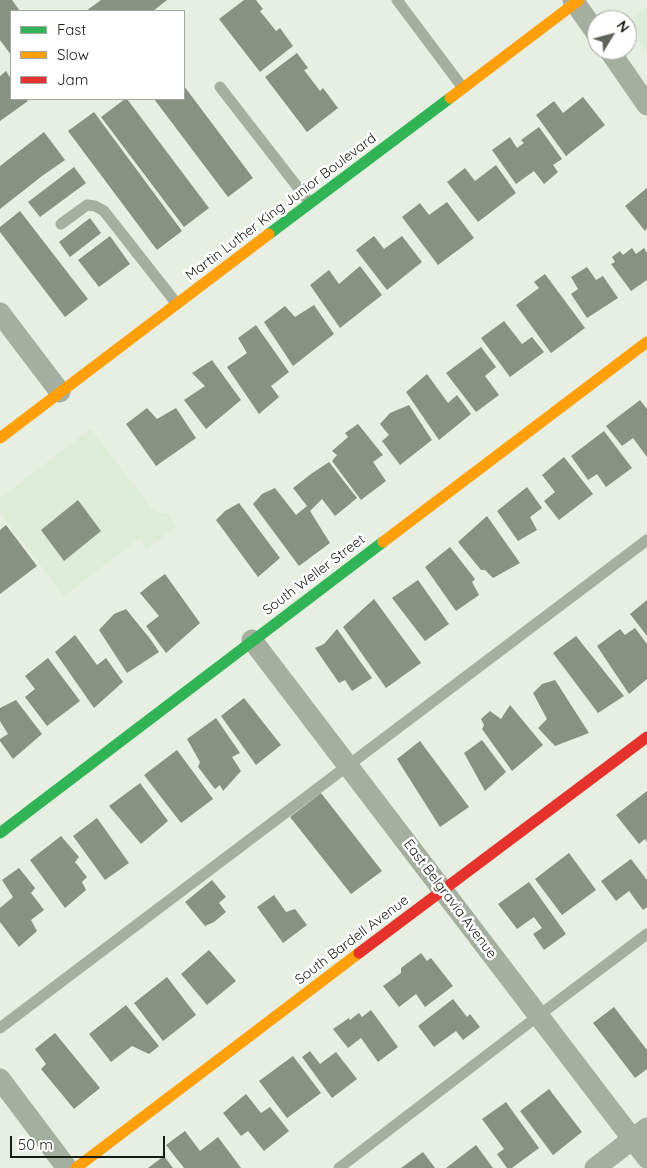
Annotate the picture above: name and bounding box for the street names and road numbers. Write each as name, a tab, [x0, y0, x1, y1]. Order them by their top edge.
street label: Martin Luther King Junior Boulevard	[182, 130, 380, 284]
street label: South Weller Street	[260, 531, 368, 619]
street label: East Belgravia Avenue	[400, 836, 500, 962]
street label: South Bardell Avenue	[292, 892, 412, 988]

